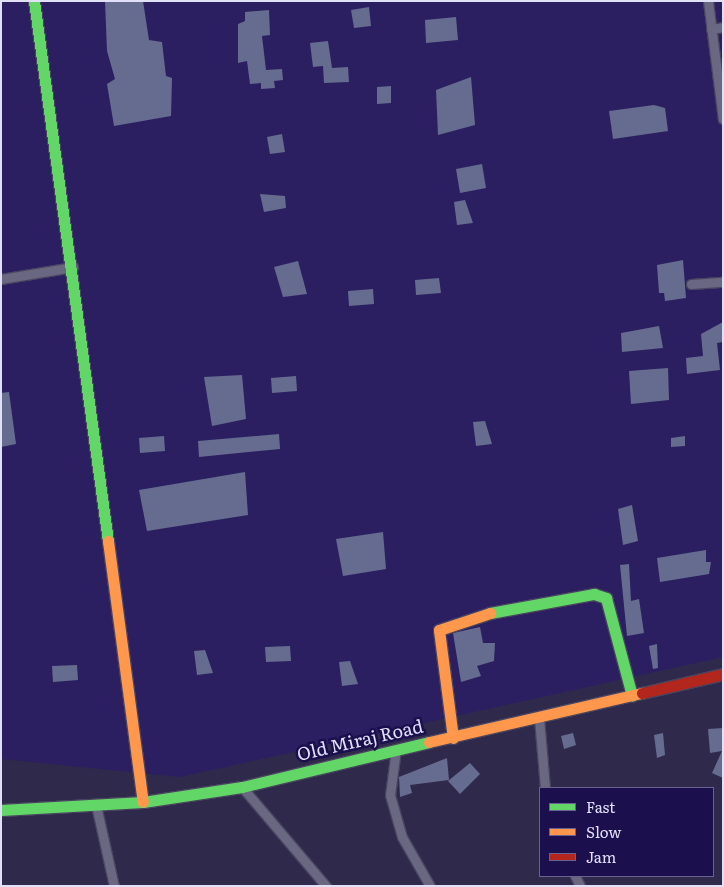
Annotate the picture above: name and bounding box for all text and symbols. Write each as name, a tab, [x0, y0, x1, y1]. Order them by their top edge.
street label: Old Miraj Road	[295, 715, 425, 765]
legend	[539, 787, 714, 877]
text: Fast	[586, 795, 615, 818]
text: Slow	[586, 820, 621, 843]
text: Jam	[586, 845, 616, 868]

